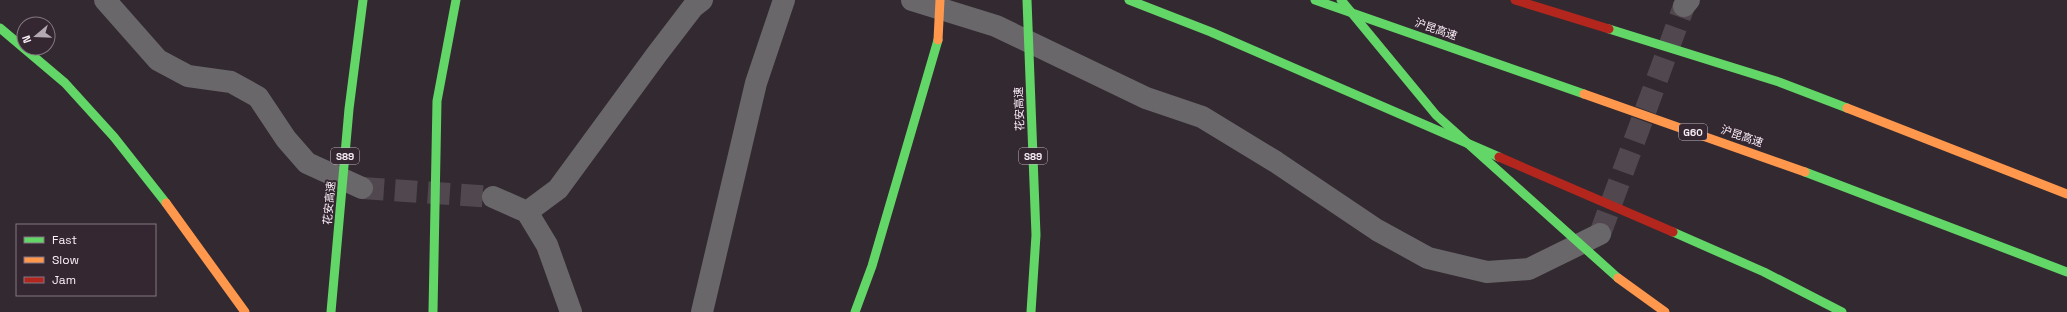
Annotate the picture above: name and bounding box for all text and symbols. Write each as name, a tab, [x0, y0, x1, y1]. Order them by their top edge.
street label: 沪昆高速	[1413, 15, 1459, 43]
north arrow	[16, 16, 56, 56]
text: N	[19, 33, 34, 45]
street label: 花安高速	[1011, 87, 1027, 131]
street label: 沪昆高速	[1719, 122, 1765, 150]
road number: G60	[1679, 124, 1707, 140]
road number: S89	[331, 148, 359, 164]
road number: S89	[1019, 148, 1047, 164]
street label: 花安高速	[320, 180, 338, 226]
legend	[16, 224, 156, 296]
text: Fast	[52, 232, 77, 248]
text: Slow	[52, 252, 79, 268]
text: Jam	[52, 272, 76, 288]

